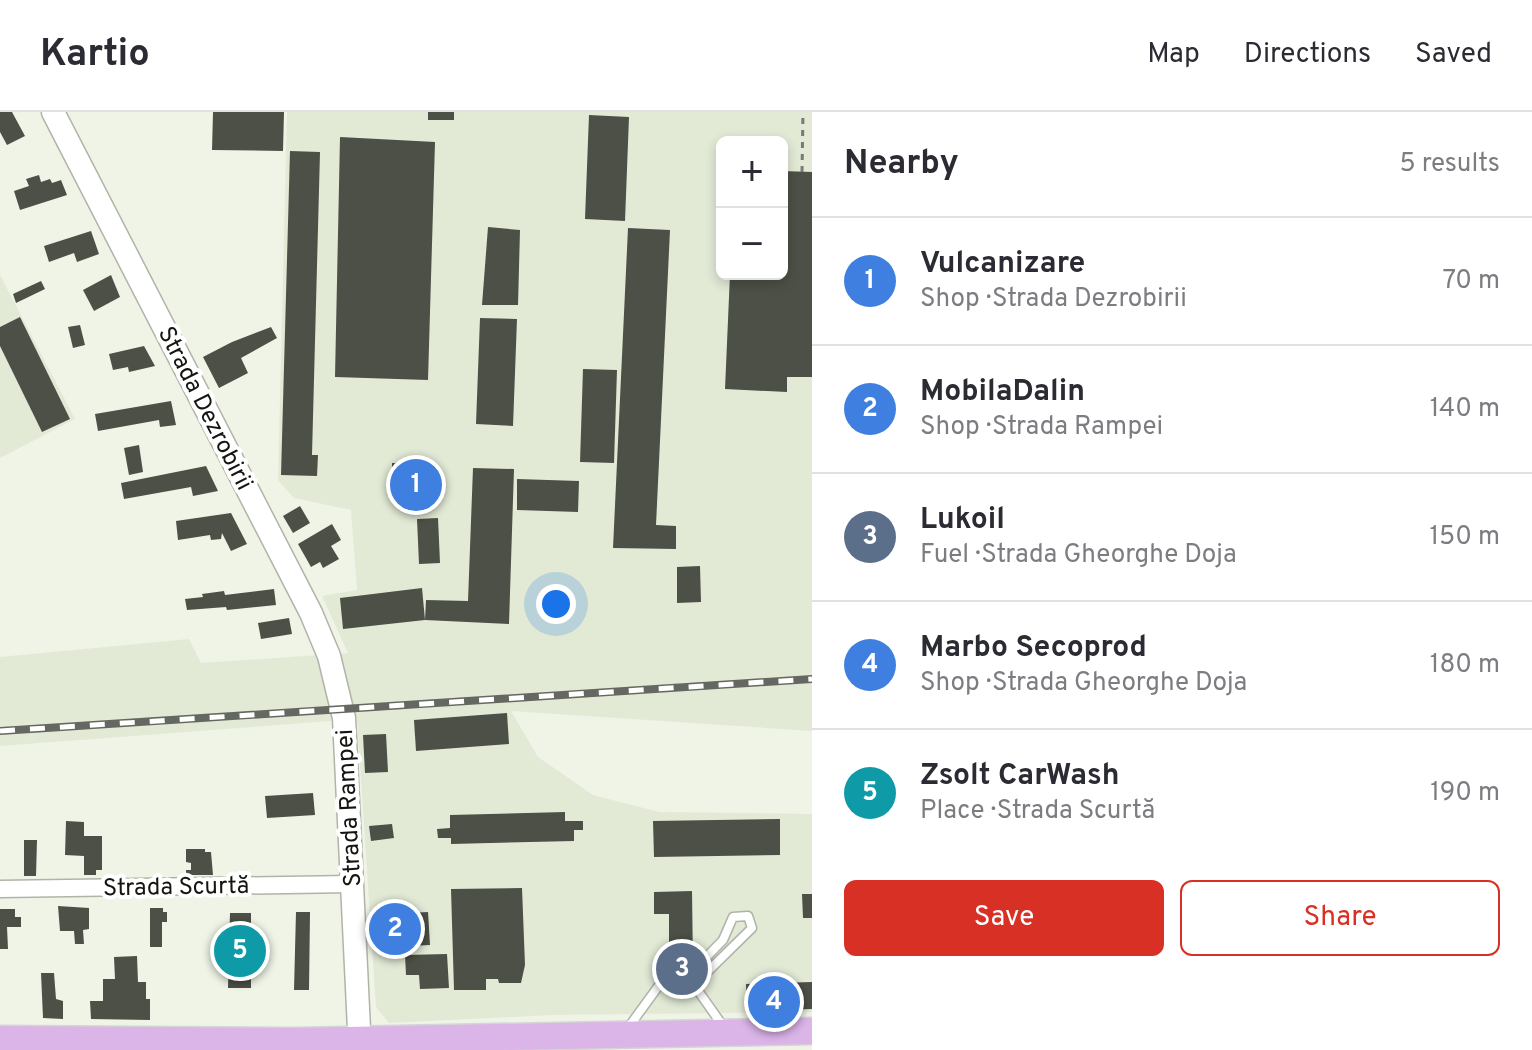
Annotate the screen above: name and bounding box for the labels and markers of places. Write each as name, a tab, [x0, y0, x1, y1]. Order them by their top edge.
pin: 1	[390, 455, 442, 515]
pin: 2	[369, 899, 421, 959]
pin: 5	[214, 921, 266, 981]
pin: 3	[656, 939, 708, 999]
pin: 4	[748, 972, 800, 1032]

